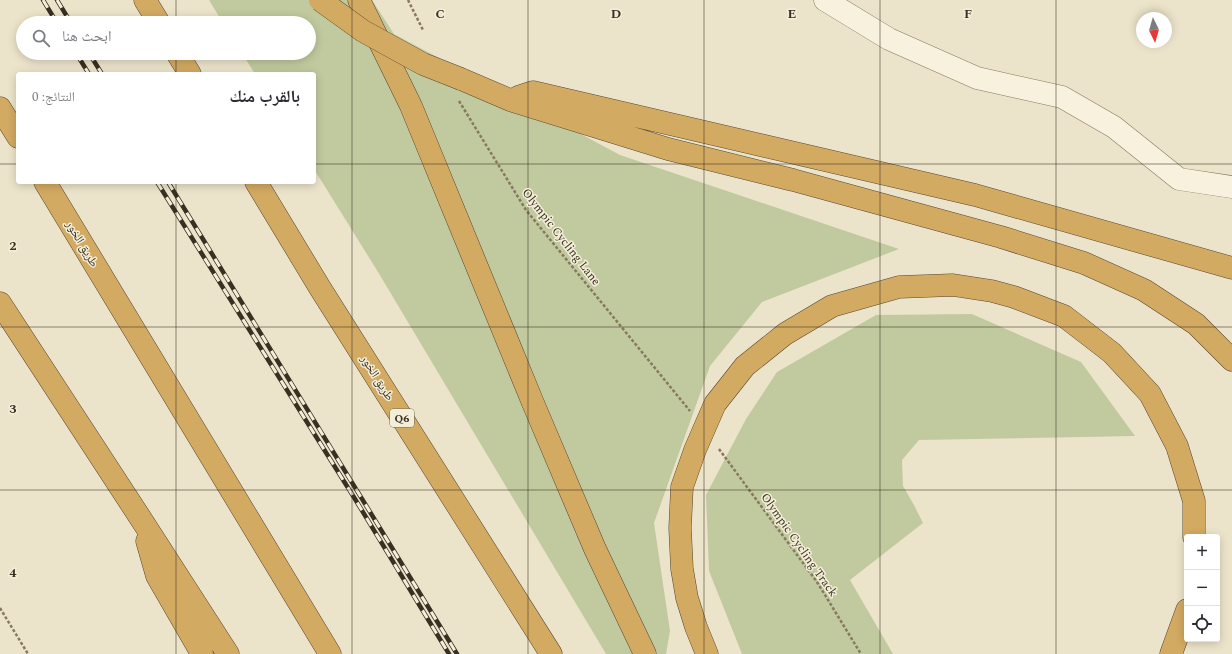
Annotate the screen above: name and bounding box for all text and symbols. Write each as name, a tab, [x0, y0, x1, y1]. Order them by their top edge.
text: C	[435, 4, 445, 24]
text: D	[611, 4, 621, 24]
text: E	[788, 4, 797, 24]
text: F	[964, 4, 972, 24]
north arrow	[1136, 12, 1172, 48]
search box	[16, 16, 316, 60]
text: ابحث هنا	[62, 25, 112, 48]
icon: search	[30, 27, 52, 49]
text: بالقرب منك	[229, 84, 300, 110]
text: النتائج: 0	[32, 87, 75, 107]
street label: Olympic Cycling Lane	[517, 184, 605, 290]
street label: طريق الخور	[60, 216, 103, 271]
text: 2	[9, 236, 17, 256]
street label: طريق الخور	[355, 350, 399, 405]
text: 3	[9, 399, 17, 419]
road number: Q6	[390, 409, 414, 427]
street label: Olympic Cycling Track	[756, 489, 842, 601]
map controls	[1184, 534, 1220, 642]
button: +	[1184, 534, 1220, 570]
text: 4	[9, 563, 17, 583]
button: −	[1184, 570, 1220, 606]
button: locate	[1184, 606, 1220, 642]

